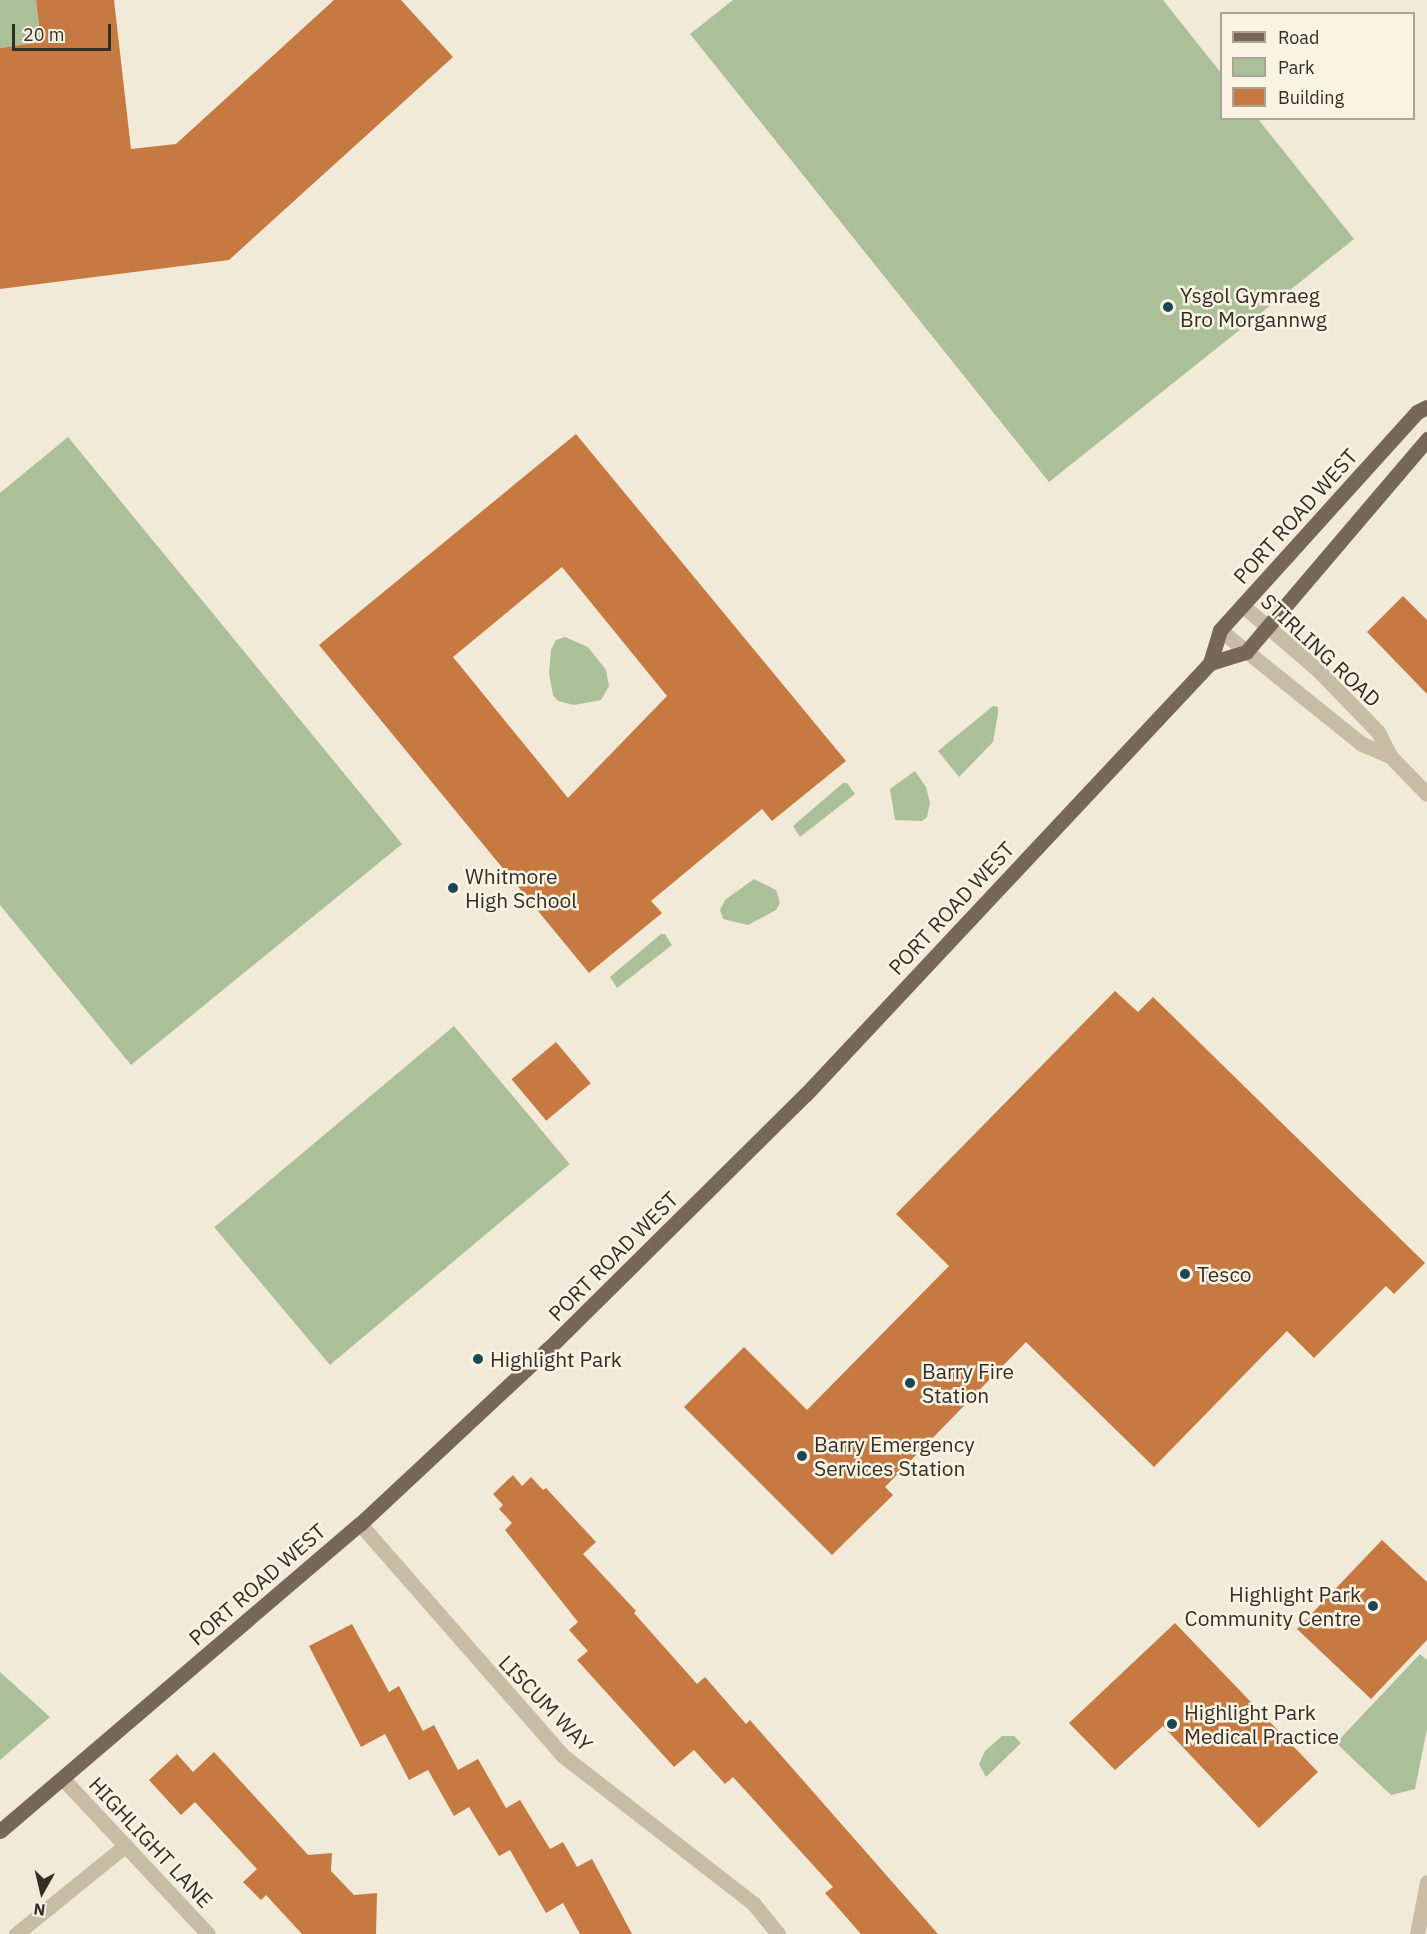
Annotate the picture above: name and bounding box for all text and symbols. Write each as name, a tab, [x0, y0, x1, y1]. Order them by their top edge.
scale bar	[15, 12, 114, 50]
legend	[1220, 12, 1415, 120]
text: 20 m	[23, 23, 65, 46]
text: Road	[1278, 26, 1319, 49]
text: Park	[1278, 56, 1314, 79]
text: Building	[1278, 86, 1344, 109]
place label: Ysgol Gymraeg Bro Morgannwg	[1180, 282, 1327, 332]
marker: Ysgol Gymraeg Bro Morgannwg	[1161, 300, 1175, 314]
street label: PORT ROAD WEST	[1228, 443, 1362, 589]
street label: STIRLING ROAD	[1256, 588, 1386, 712]
street label: PORT ROAD WEST	[883, 836, 1019, 980]
place label: Whitmore High School	[465, 863, 577, 913]
marker: Whitmore High School	[446, 881, 460, 895]
street label: PORT ROAD WEST	[543, 1186, 683, 1326]
place label: Tesco	[1197, 1261, 1252, 1287]
marker: Tesco	[1178, 1267, 1192, 1281]
place label: Highlight Park	[490, 1346, 622, 1372]
marker: Highlight Park	[471, 1352, 485, 1366]
place label: Barry Fire Station	[922, 1358, 1014, 1408]
marker: Barry Fire Station	[903, 1376, 917, 1390]
place label: Barry Emergency Services Station	[814, 1431, 975, 1481]
marker: Barry Emergency Services Station	[795, 1449, 809, 1463]
street label: PORT ROAD WEST	[184, 1518, 330, 1650]
place label: Highlight Park Community Centre	[1185, 1581, 1361, 1631]
marker: Highlight Park Community Centre	[1366, 1599, 1380, 1613]
street label: LISCUM WAY	[494, 1650, 598, 1756]
place label: Highlight Park Medical Practice	[1184, 1699, 1339, 1749]
marker: Highlight Park Medical Practice	[1165, 1717, 1179, 1731]
street label: HIGHLIGHT LANE	[84, 1771, 218, 1913]
north arrow	[12, 1862, 72, 1922]
text: N	[32, 1899, 47, 1921]

